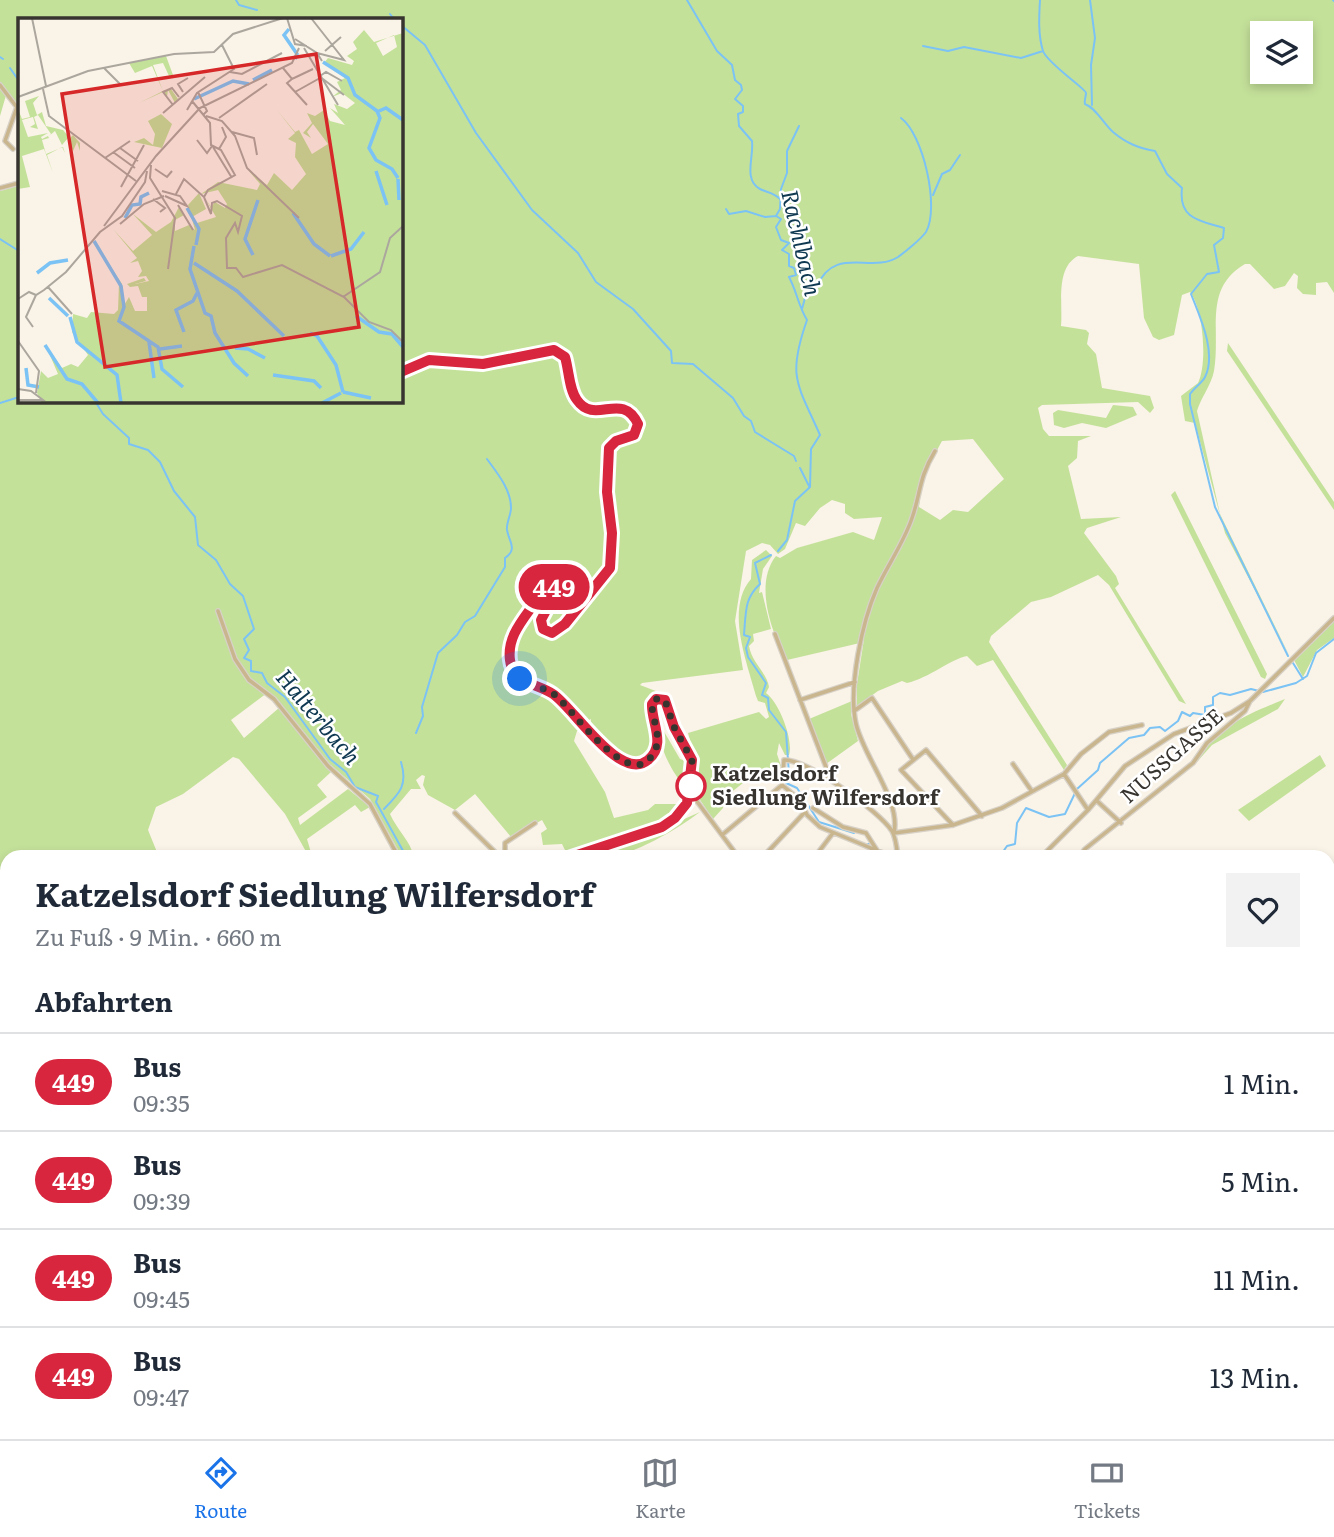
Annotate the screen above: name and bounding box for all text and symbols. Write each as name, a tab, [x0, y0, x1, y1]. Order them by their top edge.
inset map	[18, 18, 402, 402]
map controls	[1250, 21, 1313, 84]
button: layers	[1250, 21, 1313, 84]
water label: Rachlbach	[774, 186, 832, 300]
line badge: 449	[514, 564, 594, 610]
text: 449	[533, 569, 575, 604]
water label: Halterbach	[269, 660, 370, 772]
your location	[502, 661, 537, 696]
street label: NUSSGASSE	[1112, 699, 1229, 809]
place label: Katzelsdorf Siedlung Wilfersdorf	[712, 756, 941, 811]
marker: Katzelsdorf Siedlung Wilfersdorf	[676, 771, 706, 801]
text: Katzelsdorf Siedlung Wilfersdorf	[35, 868, 594, 917]
button: heart	[1226, 873, 1300, 947]
text: Zu Fuß · 9 Min. · 660 m	[35, 919, 282, 953]
text: Abfahrten	[35, 981, 173, 1020]
text: Bus	[133, 1046, 181, 1085]
text: 1 Min.	[1224, 1063, 1300, 1102]
text: 449	[52, 1064, 95, 1099]
text: 09:35	[133, 1085, 190, 1119]
text: Bus	[133, 1144, 181, 1183]
text: 5 Min.	[1221, 1161, 1300, 1200]
text: 449	[52, 1162, 95, 1197]
text: 09:39	[133, 1183, 190, 1217]
text: Bus	[133, 1242, 181, 1281]
text: 11 Min.	[1213, 1259, 1300, 1298]
text: 449	[52, 1260, 95, 1295]
text: 09:45	[133, 1281, 190, 1315]
text: Bus	[133, 1340, 181, 1379]
text: 13 Min.	[1210, 1357, 1300, 1396]
text: 449	[52, 1358, 95, 1393]
text: 09:47	[133, 1379, 189, 1413]
tab: Route	[194, 1454, 247, 1524]
tab: Karte	[635, 1454, 686, 1524]
tab: Tickets	[1074, 1454, 1140, 1524]

